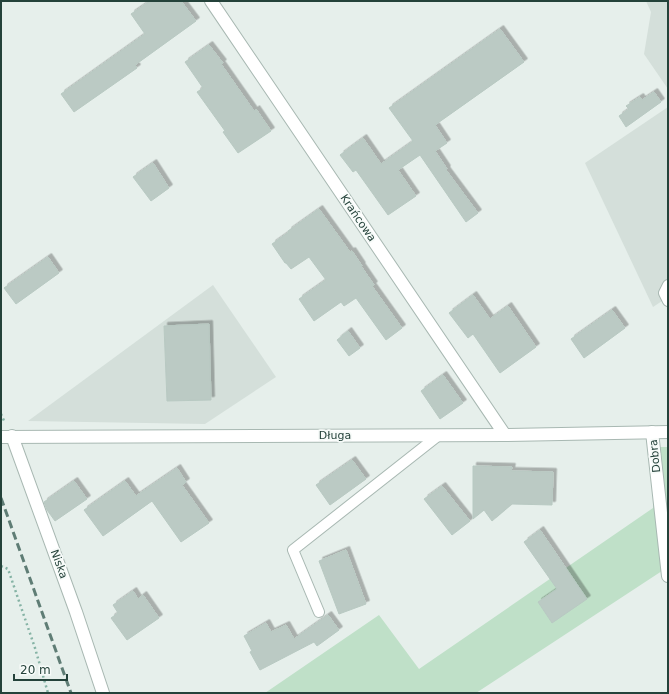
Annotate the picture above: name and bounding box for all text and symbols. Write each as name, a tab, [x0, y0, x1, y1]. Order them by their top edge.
street label: Krańcowa	[338, 192, 378, 244]
street label: Długa	[319, 429, 351, 442]
street label: Dobra	[647, 439, 663, 473]
street label: Niska	[48, 548, 70, 580]
scale bar	[14, 656, 67, 682]
text: 20 m	[20, 663, 51, 677]

